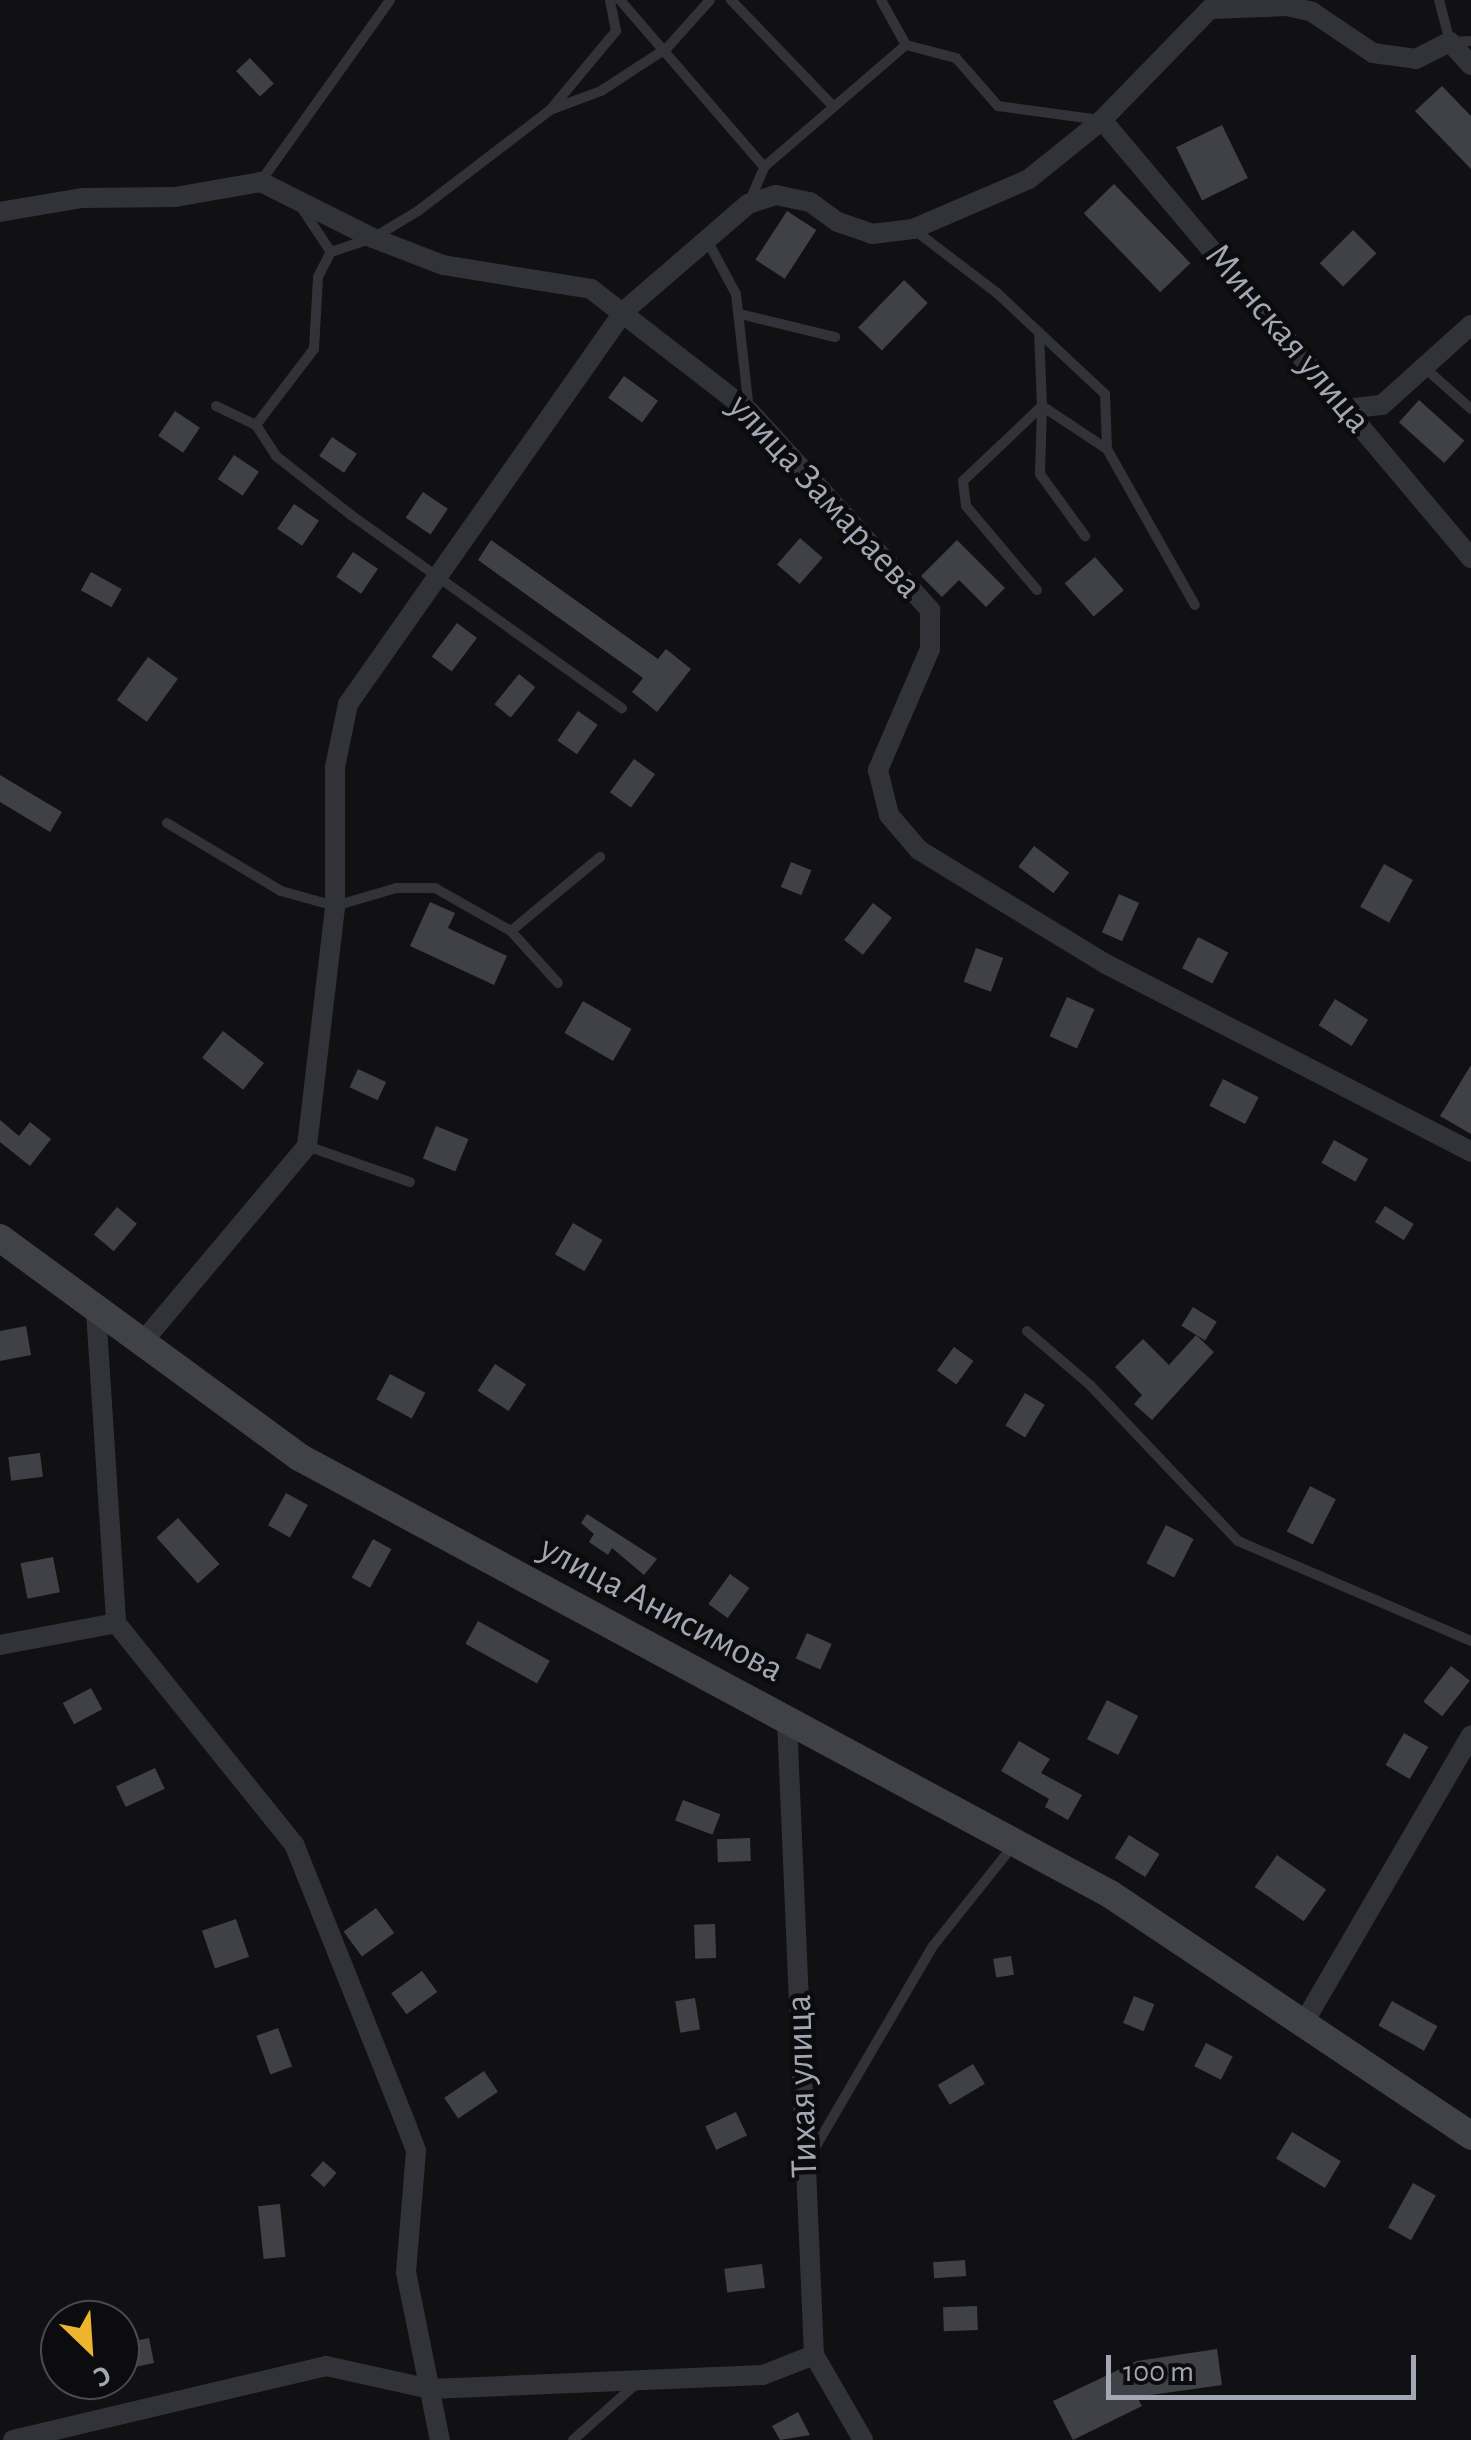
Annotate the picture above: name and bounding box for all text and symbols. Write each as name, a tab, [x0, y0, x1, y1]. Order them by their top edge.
street label: Минская улица	[1194, 235, 1380, 443]
street label: улица Замараева	[718, 385, 930, 609]
street label: улица Анисимова	[531, 1527, 791, 1693]
street label: Тихая улица	[777, 1994, 829, 2178]
north arrow	[40, 2300, 140, 2400]
scale bar	[1111, 2335, 1421, 2397]
text: 100 m	[1123, 2357, 1194, 2387]
text: С	[89, 2359, 115, 2391]

